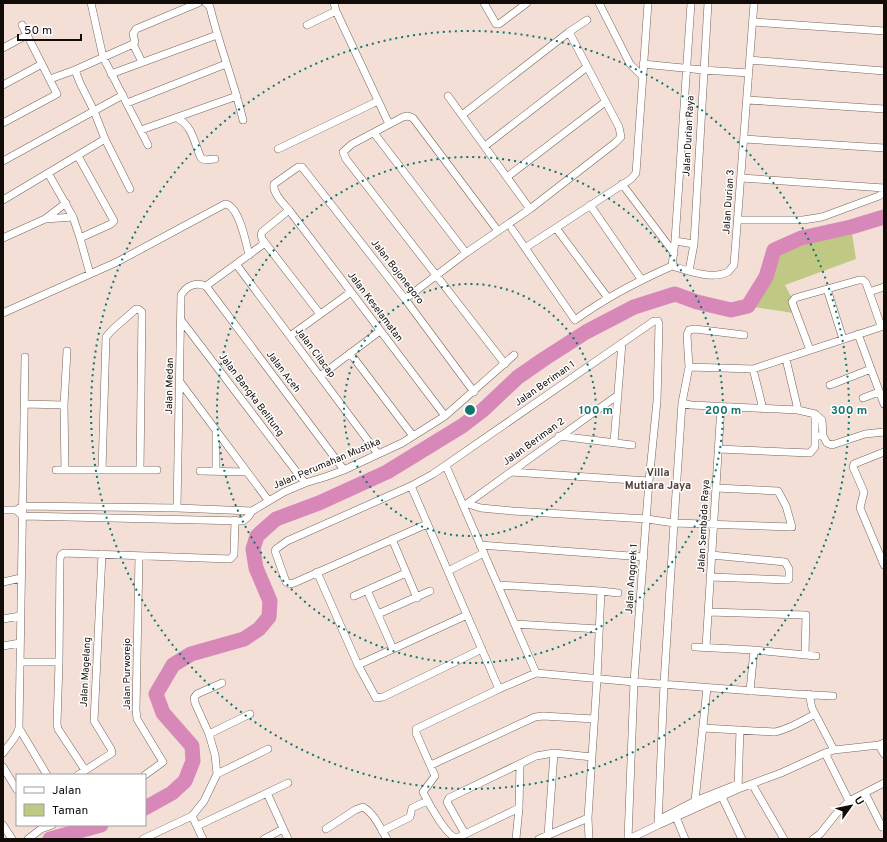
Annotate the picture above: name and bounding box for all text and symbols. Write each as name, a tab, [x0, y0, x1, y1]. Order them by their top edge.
scale bar	[18, 16, 81, 42]
text: 50 m	[24, 23, 52, 39]
street label: Jalan Durian Raya	[680, 95, 698, 177]
street label: Jalan Durian 3	[720, 169, 738, 235]
street label: Jalan Bojonegoro	[368, 237, 427, 307]
street label: Jalan Keselamatan	[344, 269, 406, 345]
street label: Jalan Cilacap	[292, 325, 338, 381]
street label: Jalan Aceh	[263, 348, 303, 396]
street label: Jalan Bangka Belitung	[216, 351, 286, 439]
street label: Jalan Medan	[163, 357, 177, 415]
street label: Jalan Beriman 1	[512, 358, 578, 410]
centre of rings	[463, 403, 477, 417]
text: 100 m	[579, 403, 613, 419]
text: 200 m	[705, 403, 741, 419]
text: 300 m	[831, 403, 867, 419]
street label: Jalan Beriman 2	[501, 415, 567, 469]
street label: Jalan Perumahan Mustika	[271, 435, 383, 493]
district label: Villa Mutiara Jaya	[625, 466, 691, 493]
street label: Jalan Sembada Raya	[695, 479, 713, 573]
street label: Jalan Anggrek 1	[623, 543, 641, 615]
street label: Jalan Magelang	[78, 637, 94, 707]
street label: Jalan Purworejo	[121, 637, 134, 710]
legend	[16, 774, 146, 826]
text: Jalan	[52, 783, 81, 799]
north arrow	[831, 786, 871, 826]
text: U	[851, 794, 867, 808]
text: Taman	[52, 803, 88, 819]

